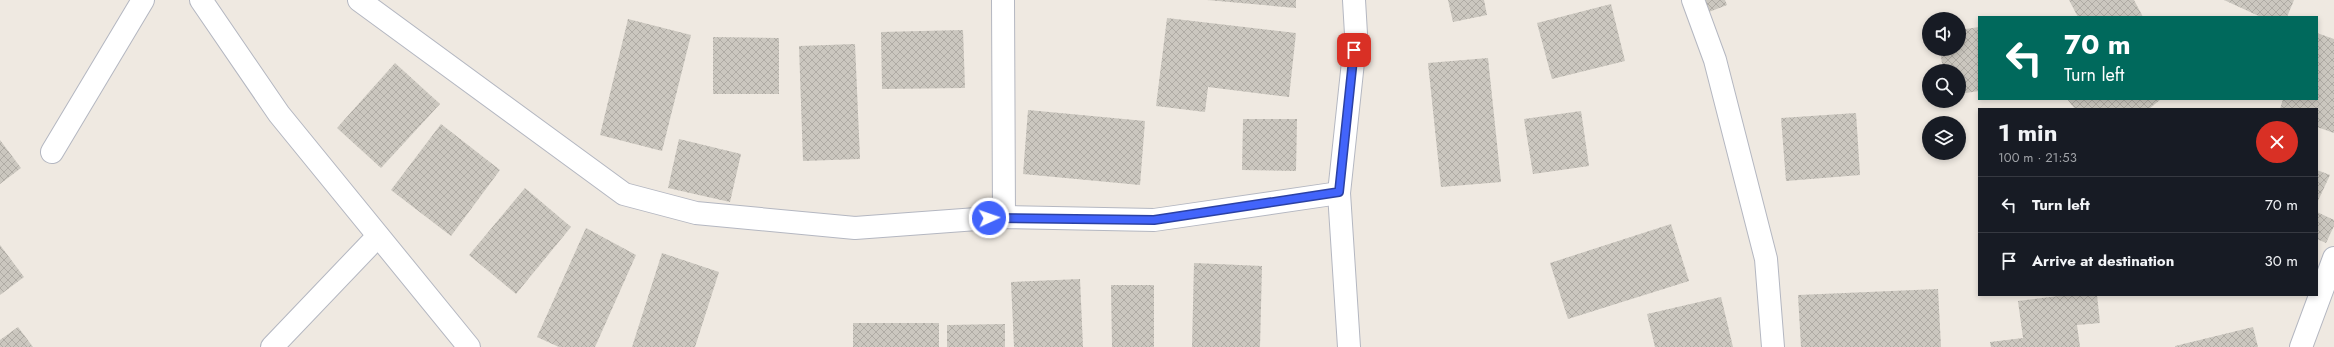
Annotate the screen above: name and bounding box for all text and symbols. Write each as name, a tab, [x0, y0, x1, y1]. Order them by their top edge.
map controls	[1922, 12, 1966, 160]
button: sound	[1922, 12, 1966, 56]
text: 70 m	[2064, 24, 2131, 65]
icon: left	[1998, 32, 2050, 84]
pin	[1337, 33, 1371, 67]
icon: arrive	[1343, 39, 1365, 61]
text: Turn left	[2064, 62, 2124, 88]
button: search	[1922, 64, 1966, 108]
text: 1 min	[1998, 115, 2058, 150]
button: layers	[1922, 116, 1966, 160]
button: close	[2256, 121, 2298, 163]
text: 100 m · 21:53	[1998, 148, 2077, 167]
icon: left	[1998, 194, 2020, 216]
text: Turn left	[2032, 194, 2090, 216]
text: 70 m	[2265, 194, 2298, 216]
position arrow	[968, 197, 1010, 239]
icon: arrive	[1998, 250, 2020, 272]
text: Arrive at destination	[2032, 250, 2174, 272]
text: 30 m	[2265, 250, 2298, 272]

